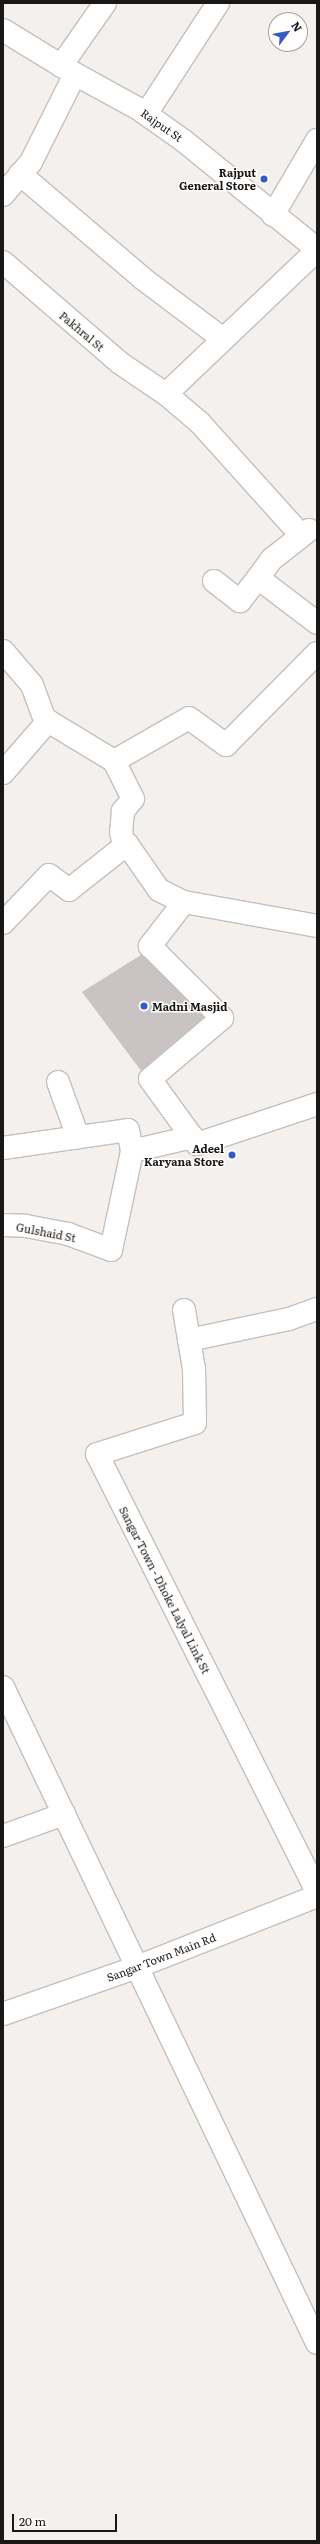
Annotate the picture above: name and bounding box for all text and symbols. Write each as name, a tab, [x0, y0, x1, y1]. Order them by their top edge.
north arrow	[268, 12, 308, 52]
text: N	[288, 18, 307, 34]
street label: Rajput St	[139, 106, 185, 144]
place label: Rajput General Store	[179, 166, 256, 192]
marker: Rajput General Store	[259, 174, 269, 184]
street label: Pakhral St	[57, 308, 107, 354]
place label: Madni Masjid	[152, 999, 228, 1013]
marker: Madni Masjid	[139, 1001, 149, 1011]
place label: Adeel Karyana Store	[144, 1142, 224, 1168]
marker: Adeel Karyana Store	[227, 1150, 237, 1160]
street label: Gulshaid St	[15, 1220, 77, 1244]
street label: Sangar Town - Dhoke Lalyal Link St	[117, 1504, 213, 1676]
street label: Sangar Town Main Rd	[105, 1930, 217, 1984]
scale bar	[14, 2506, 119, 2532]
text: 20 m	[19, 2512, 46, 2530]

